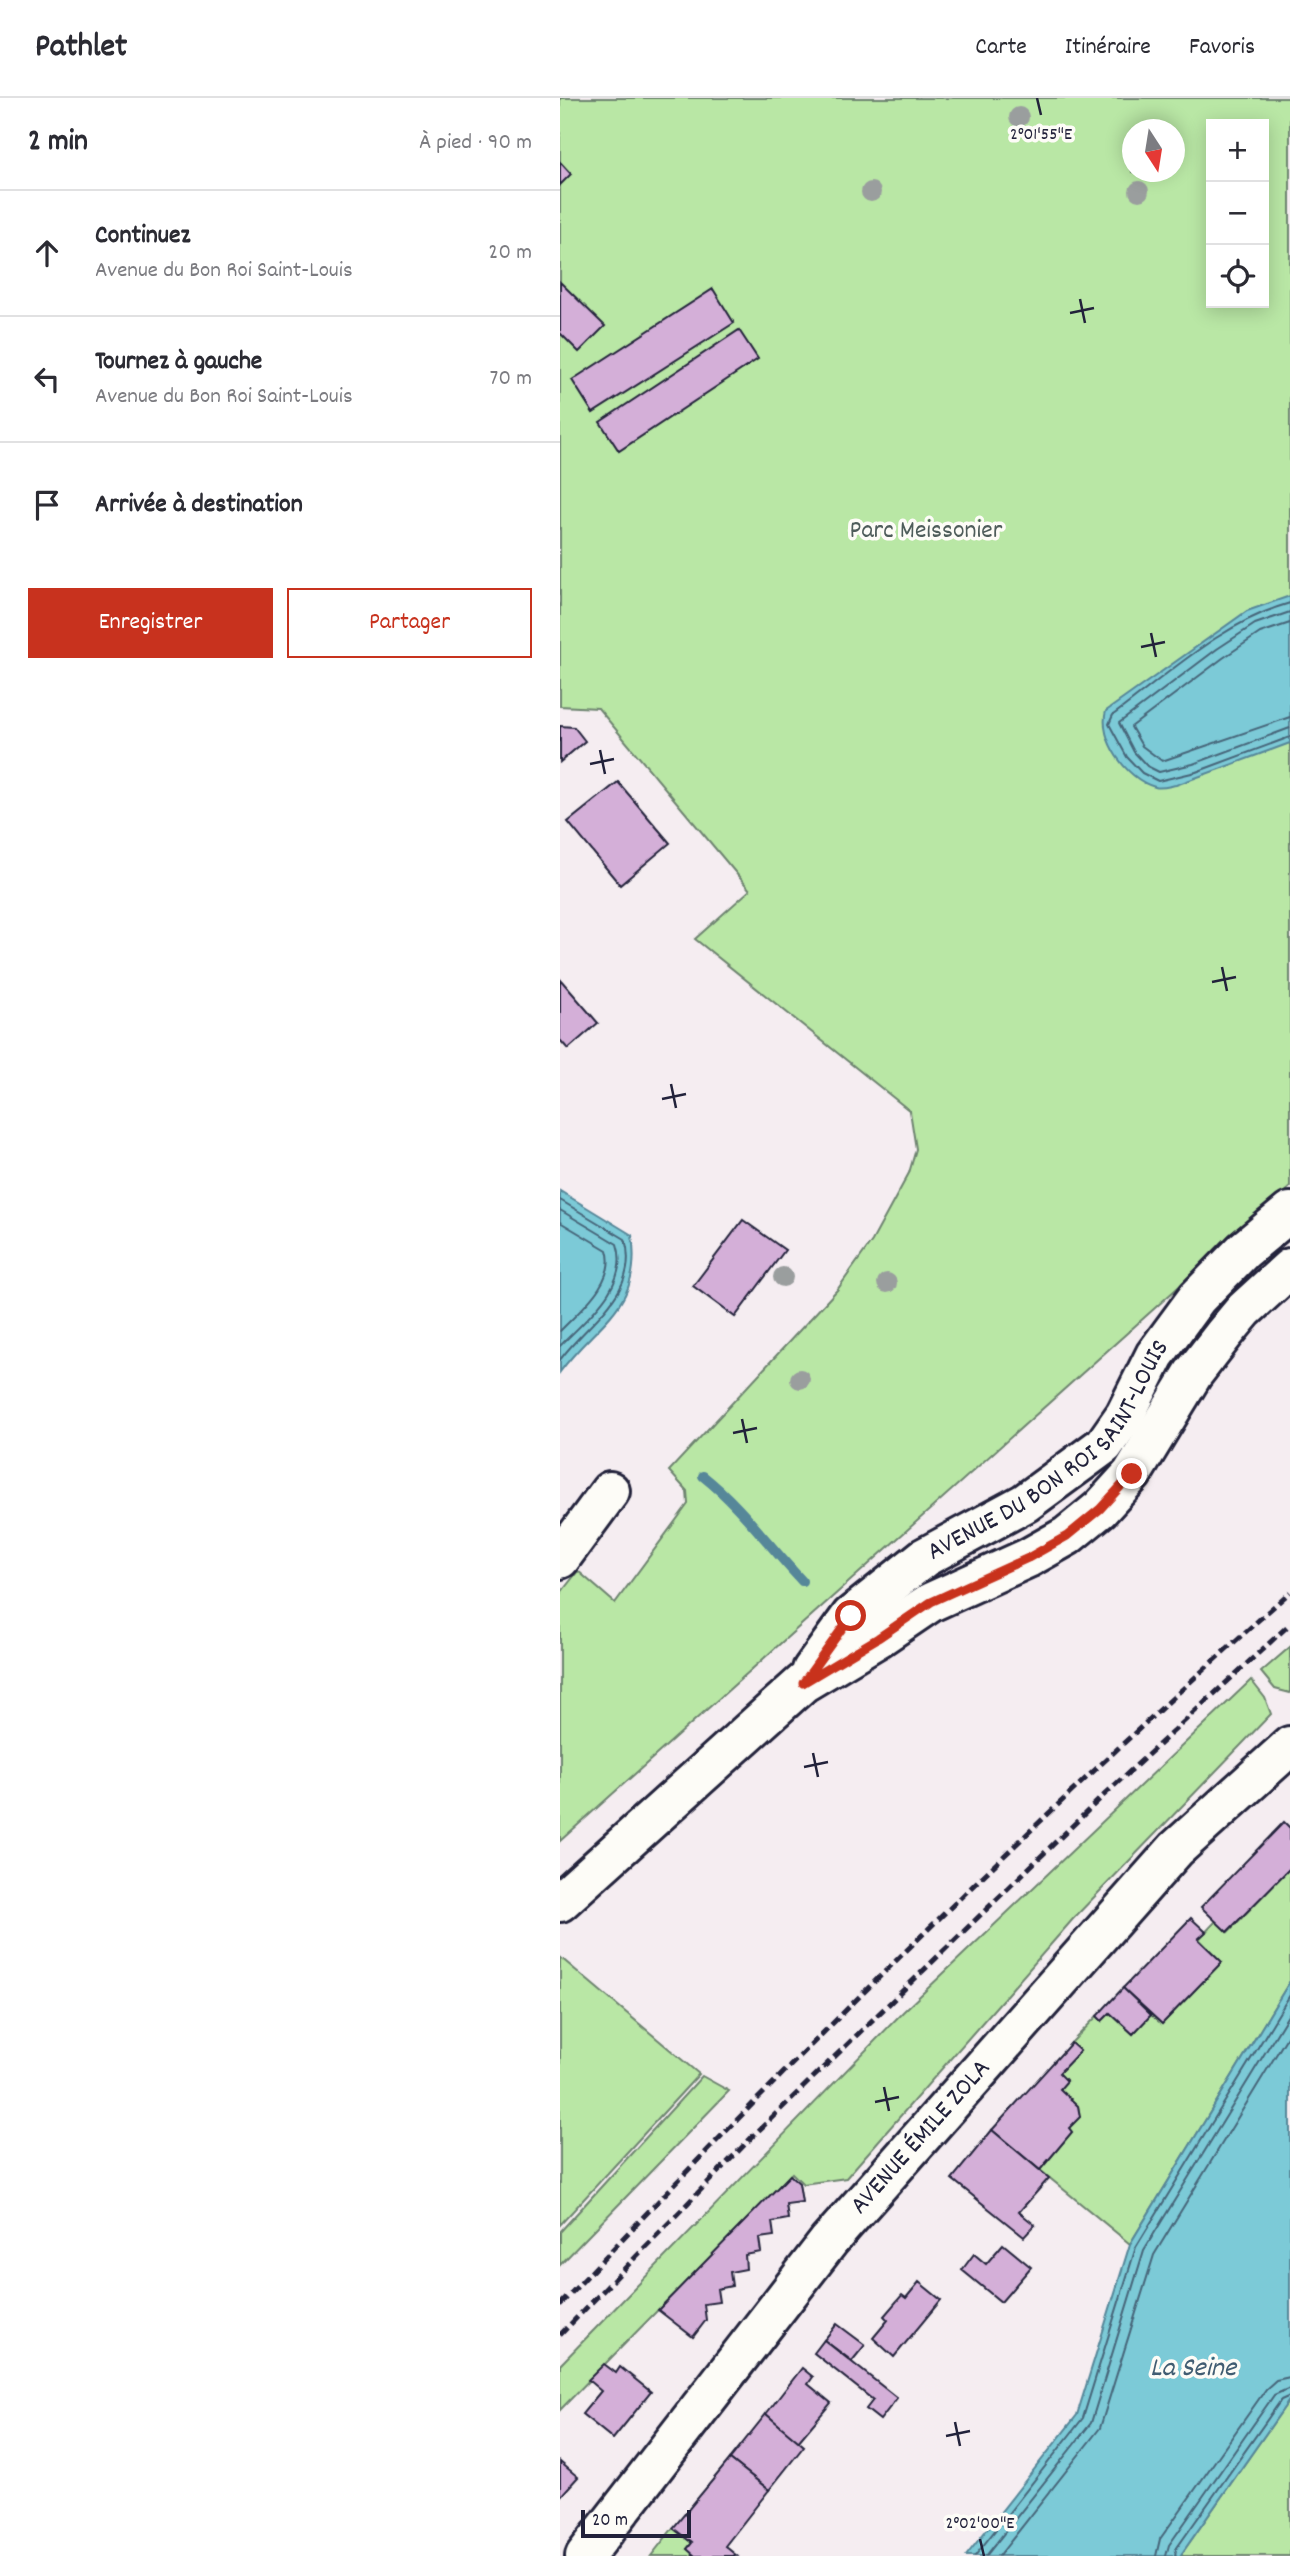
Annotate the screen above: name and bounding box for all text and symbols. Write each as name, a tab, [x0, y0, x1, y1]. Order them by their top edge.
text: Pathlet	[35, 25, 127, 72]
text: Carte	[975, 31, 1027, 65]
text: Itinéraire	[1065, 31, 1151, 65]
text: Favoris	[1189, 31, 1255, 65]
north arrow	[1122, 119, 1185, 182]
map controls	[1206, 119, 1269, 308]
button: +	[1206, 119, 1269, 182]
text: 2 min	[28, 122, 88, 165]
text: 2°01'55"E	[1010, 123, 1072, 148]
text: À pied · 90 m	[419, 127, 532, 160]
button: −	[1206, 182, 1269, 245]
text: Continuez	[95, 218, 190, 255]
icon: ahead	[28, 234, 66, 272]
text: 20 m	[488, 237, 532, 270]
button: locate	[1206, 245, 1269, 308]
text: Avenue du Bon Roi Saint-Louis	[95, 255, 353, 288]
text: Tournez à gauche	[95, 344, 262, 381]
icon: left	[28, 360, 66, 398]
text: 70 m	[490, 363, 532, 396]
text: Avenue du Bon Roi Saint-Louis	[95, 381, 353, 414]
icon: arrive	[28, 486, 66, 524]
text: Arrivée à destination	[95, 487, 303, 524]
park label: Parc Meissonier	[850, 513, 1003, 550]
button: Enregistrer	[28, 588, 273, 658]
button: Partager	[287, 588, 532, 658]
street label: AVENUE DU BON ROI SAINT-LOUIS	[921, 1332, 1179, 1571]
route end	[1116, 1458, 1147, 1489]
route start	[835, 1600, 866, 1631]
street label: AVENUE ÉMILE ZOLA	[842, 2051, 1000, 2223]
water label: La Seine	[1150, 2350, 1238, 2390]
scale bar	[581, 2507, 691, 2539]
text: 20 m	[592, 2508, 628, 2535]
text: 2°02'00"E	[945, 2512, 1015, 2537]

